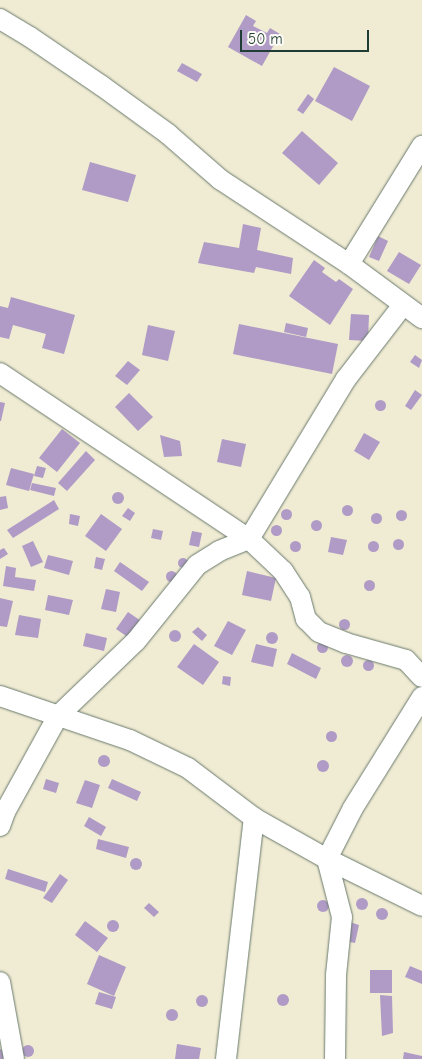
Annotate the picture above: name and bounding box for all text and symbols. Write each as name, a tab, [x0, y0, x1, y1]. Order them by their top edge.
scale bar	[242, 20, 371, 52]
text: 50 m	[248, 30, 283, 48]

